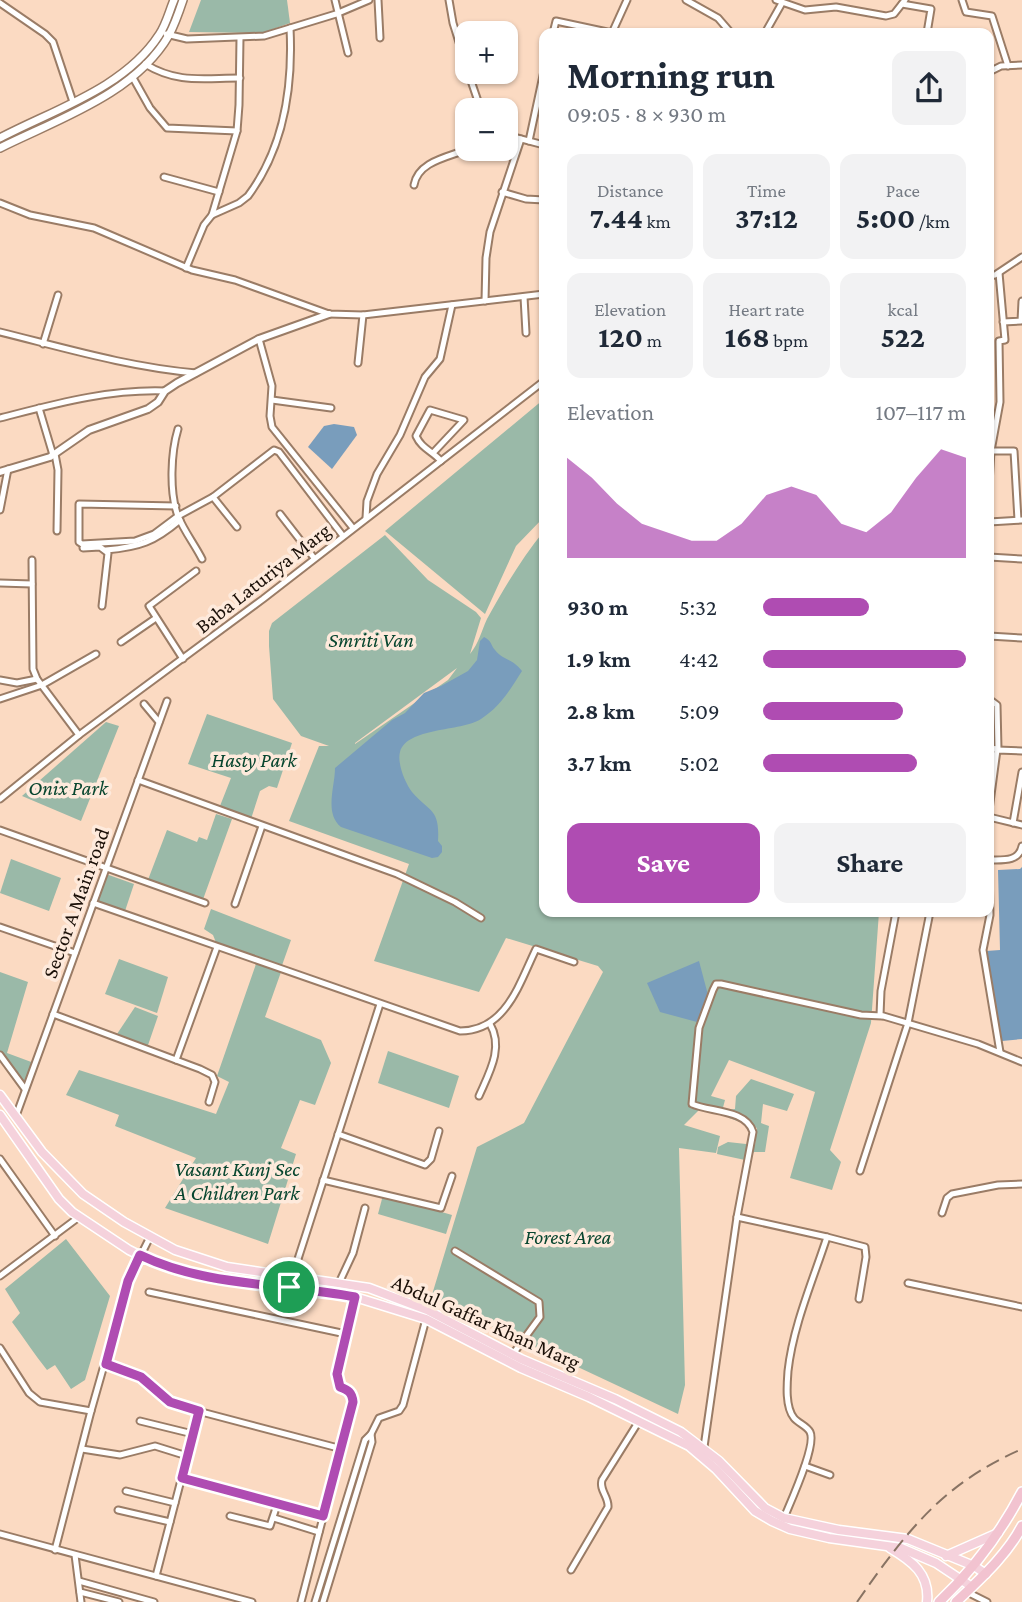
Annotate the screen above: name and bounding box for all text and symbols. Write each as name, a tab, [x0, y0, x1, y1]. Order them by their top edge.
map controls	[455, 21, 518, 161]
button: +	[455, 21, 518, 84]
button: share	[892, 51, 966, 125]
text: Morning run	[567, 54, 775, 96]
button: −	[455, 98, 518, 161]
text: 09:05 · 8 × 930 m	[567, 101, 726, 127]
text: Distance	[597, 180, 663, 201]
text: Time	[747, 180, 786, 201]
text: Pace	[886, 180, 920, 201]
text: 7.44	[590, 201, 643, 234]
text: 37:12	[735, 201, 798, 234]
text: 5:00	[856, 201, 915, 234]
text: km	[643, 211, 671, 232]
text: /km	[915, 211, 950, 232]
text: Elevation	[594, 299, 666, 320]
text: Heart rate	[729, 299, 804, 320]
text: kcal	[888, 299, 918, 320]
text: 120	[598, 320, 643, 353]
text: 168	[725, 320, 770, 353]
text: 522	[881, 320, 925, 353]
text: m	[643, 330, 662, 351]
text: bpm	[770, 330, 808, 351]
text: Elevation	[567, 399, 654, 425]
text: 107–117 m	[875, 399, 966, 425]
street label: Baba Laturiya Marg	[191, 518, 335, 638]
text: 930 m	[567, 594, 628, 620]
text: 5:32	[679, 594, 717, 620]
park label: Smriti Van	[328, 628, 414, 652]
text: 1.9 km	[567, 646, 631, 672]
text: 4:42	[679, 646, 719, 672]
text: 2.8 km	[567, 698, 635, 724]
text: 5:09	[679, 698, 720, 724]
park label: Hasty Park	[211, 748, 297, 772]
text: 3.7 km	[567, 750, 631, 776]
text: 5:02	[679, 750, 719, 776]
park label: Onix Park	[28, 776, 109, 800]
button: Save	[567, 823, 760, 903]
button: Share	[774, 823, 966, 903]
street label: Sector A Main road	[38, 824, 114, 982]
park label: Vasant Kunj Sec A Children Park	[174, 1157, 300, 1205]
park label: Forest Area	[524, 1225, 612, 1249]
pin	[259, 1257, 319, 1317]
icon: arrive	[270, 1268, 308, 1306]
street label: Abdul Gaffar Khan Marg	[388, 1270, 584, 1374]

